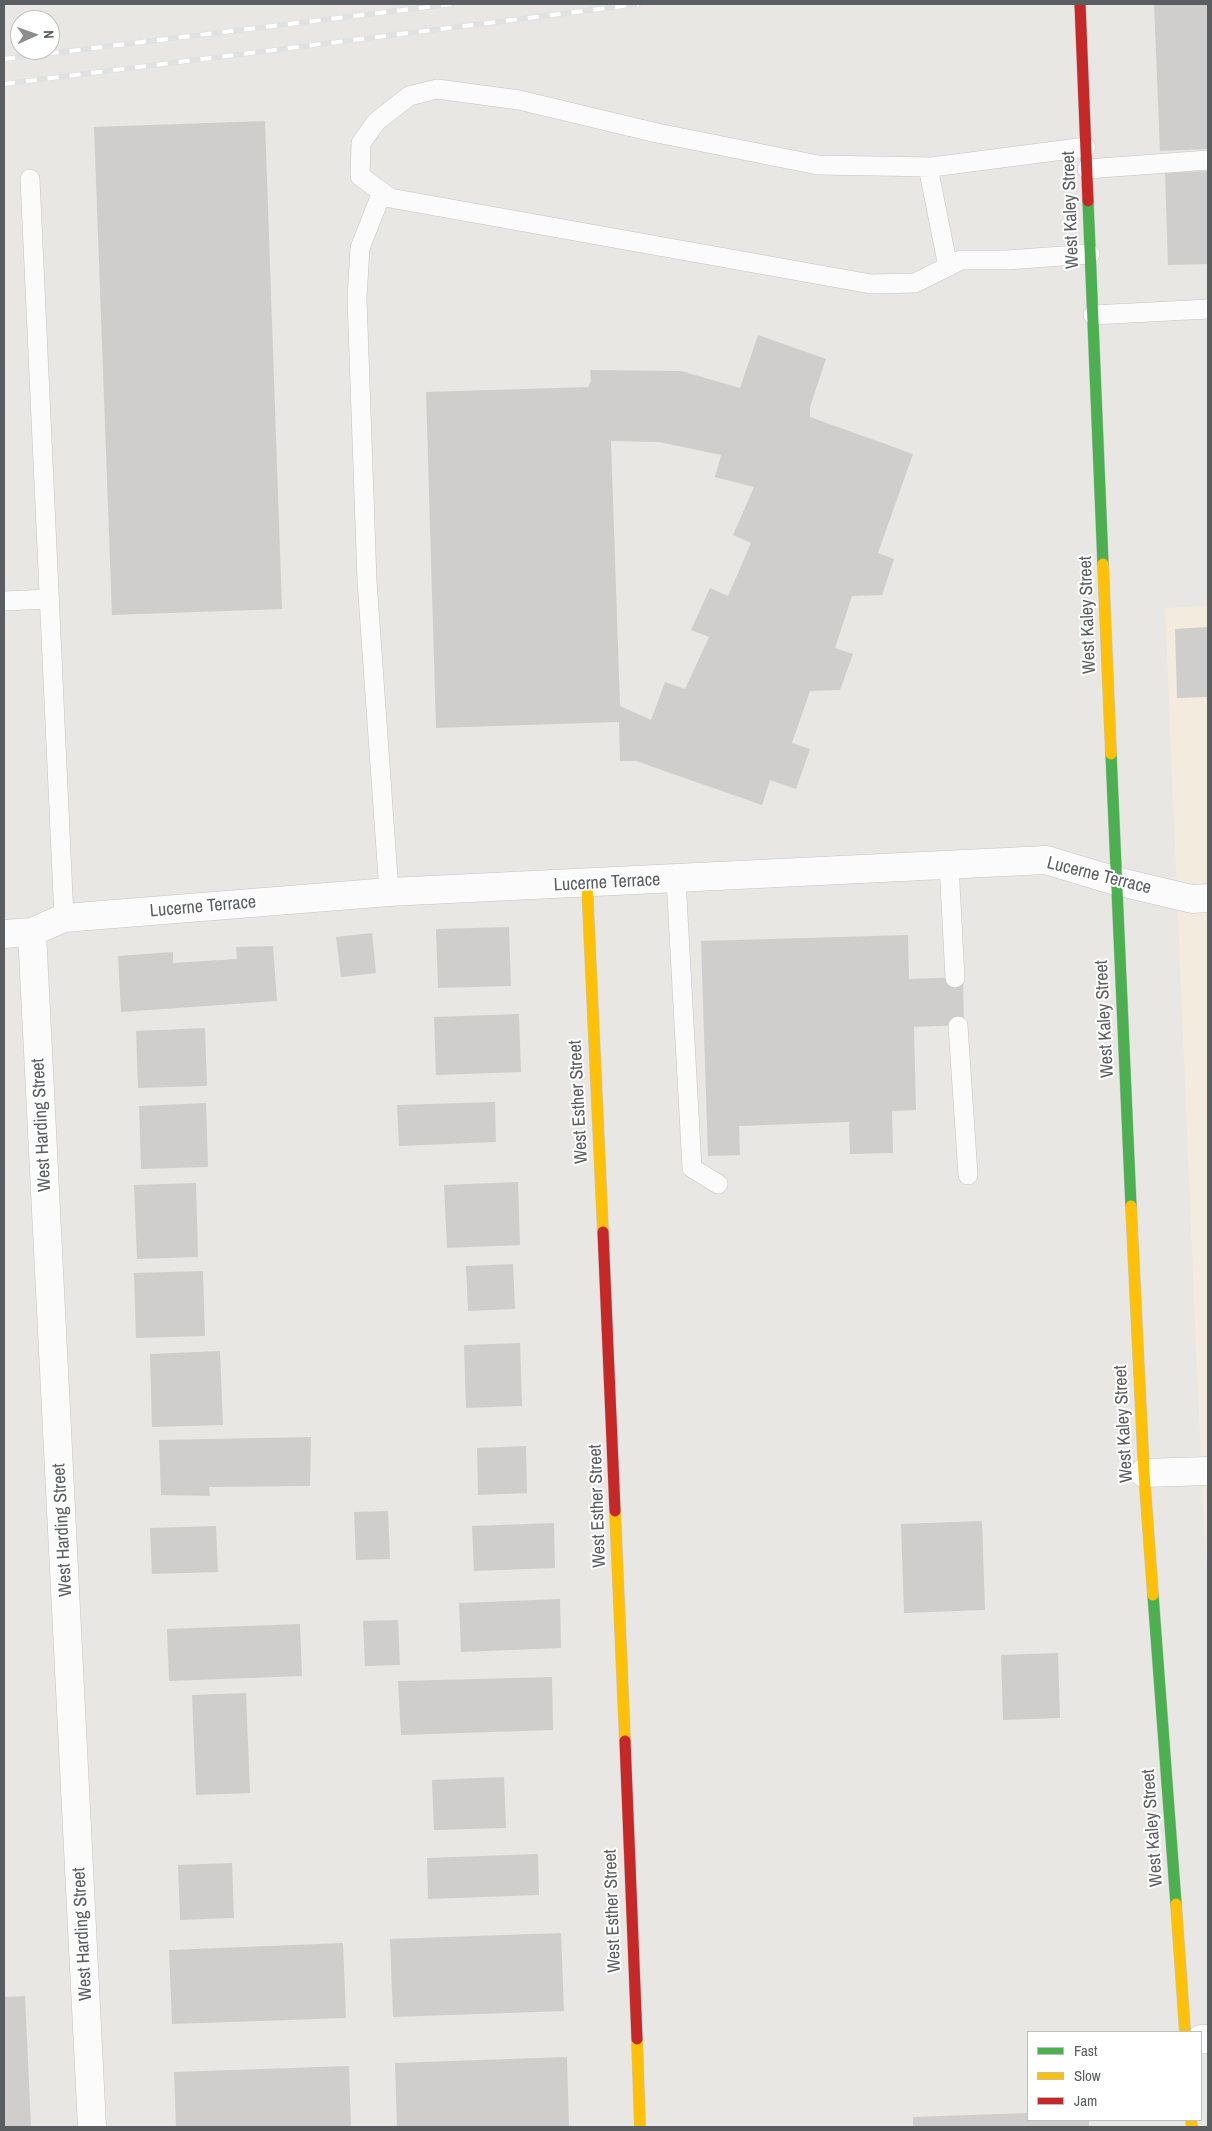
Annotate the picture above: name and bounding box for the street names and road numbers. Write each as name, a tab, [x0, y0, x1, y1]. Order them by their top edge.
street label: West Kaley Street	[1058, 151, 1084, 269]
street label: West Kaley Street	[1075, 556, 1101, 674]
street label: Lucerne Terrace	[1045, 853, 1153, 899]
street label: Lucerne Terrace	[553, 869, 661, 897]
street label: Lucerne Terrace	[149, 892, 257, 922]
street label: West Kaley Street	[1091, 960, 1119, 1078]
street label: West Esther Street	[565, 1040, 593, 1164]
street label: West Harding Street	[28, 1058, 56, 1192]
street label: West Kaley Street	[1110, 1365, 1138, 1483]
street label: West Esther Street	[585, 1444, 611, 1568]
street label: West Harding Street	[49, 1463, 77, 1597]
street label: West Kaley Street	[1138, 1768, 1168, 1888]
street label: West Esther Street	[600, 1849, 626, 1973]
street label: West Harding Street	[69, 1867, 97, 2001]

